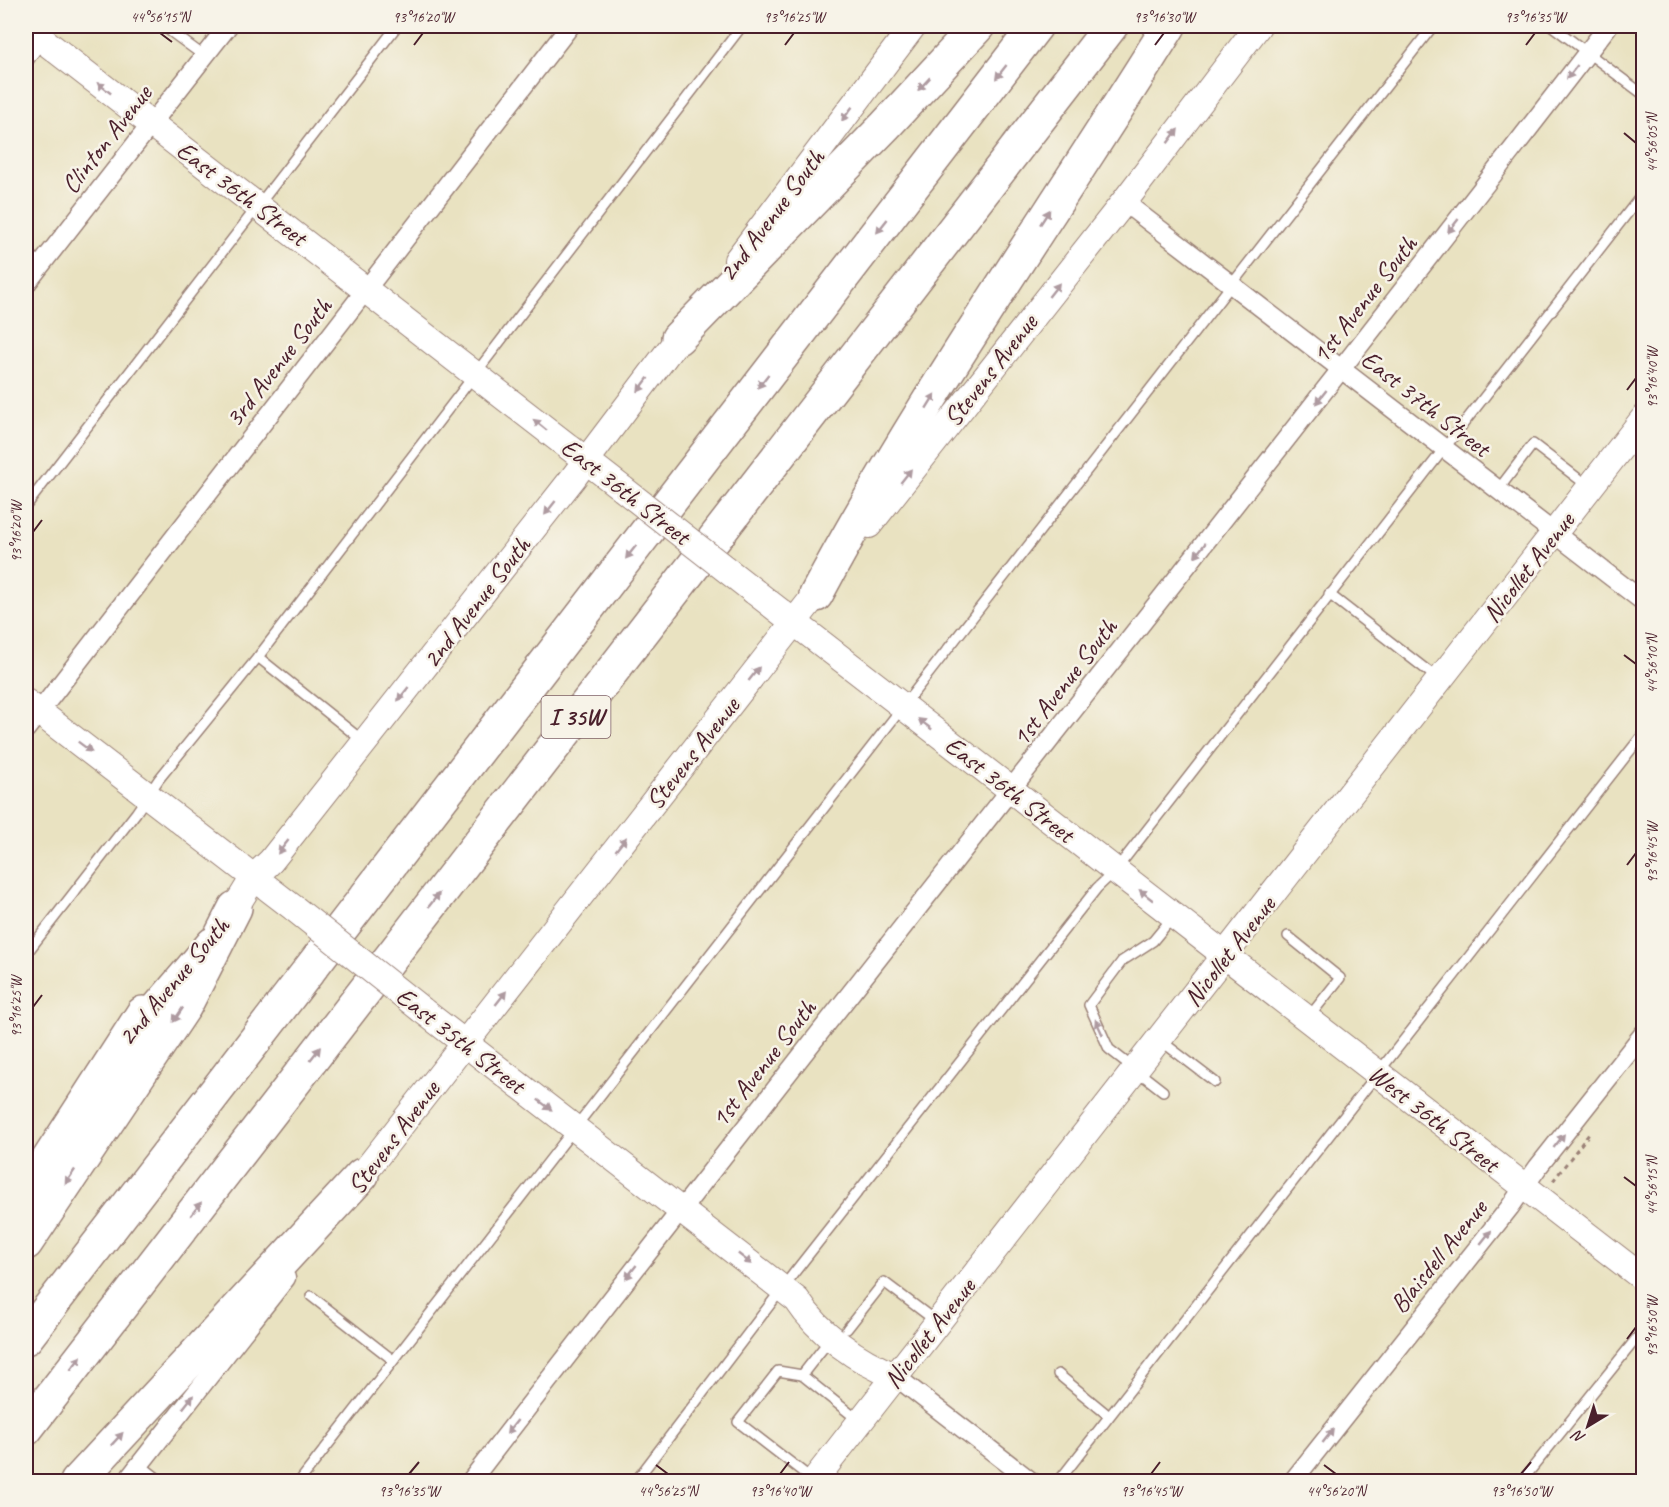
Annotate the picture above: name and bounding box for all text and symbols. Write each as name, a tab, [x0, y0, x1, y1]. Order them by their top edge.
text: 44°56'15"N	[130, 8, 193, 27]
text: 93°16'20"W	[393, 8, 457, 27]
text: 93°16'25"W	[764, 8, 828, 27]
text: 93°16'30"W	[1134, 8, 1198, 27]
text: 93°16'35"W	[1505, 8, 1569, 27]
one-way arrow	[994, 64, 1007, 80]
one-way arrow	[1566, 64, 1579, 80]
one-way arrow	[917, 76, 931, 91]
street label: Clinton Avenue	[54, 77, 160, 200]
one-way arrow	[96, 82, 111, 94]
one-way arrow	[841, 105, 853, 121]
text: 44°56'05"N	[1643, 110, 1662, 173]
one-way arrow	[1167, 129, 1179, 144]
street label: East 36th Street	[170, 134, 315, 255]
street label: 2nd Avenue South	[711, 141, 833, 288]
one-way arrow	[1039, 209, 1050, 225]
one-way arrow	[1446, 218, 1459, 234]
one-way arrow	[876, 219, 888, 234]
street label: 1st Avenue South	[1304, 228, 1425, 370]
one-way arrow	[1047, 283, 1059, 298]
street label: 3rd Avenue South	[218, 290, 340, 434]
street label: Stevens Avenue	[936, 306, 1046, 433]
street label: East 37th Street	[1354, 343, 1499, 466]
text: 93°16'40"W	[1643, 344, 1662, 408]
one-way arrow	[757, 373, 769, 388]
one-way arrow	[636, 377, 649, 393]
one-way arrow	[1314, 389, 1327, 405]
one-way arrow	[926, 393, 937, 409]
one-way arrow	[532, 419, 548, 432]
street label: East 36th Street	[554, 431, 699, 554]
one-way arrow	[900, 468, 913, 484]
text: 93°16'20"W	[7, 498, 26, 562]
one-way arrow	[545, 500, 557, 515]
street label: Nicollet Avenue	[1475, 504, 1583, 629]
street label: 2nd Avenue South	[415, 529, 539, 675]
one-way arrow	[1194, 542, 1207, 558]
one-way arrow	[625, 544, 637, 560]
street label: 1st Avenue South	[1004, 611, 1125, 753]
text: 44°56'10"N	[1643, 631, 1662, 694]
one-way arrow	[747, 666, 760, 682]
one-way arrow	[398, 686, 410, 701]
street label: Stevens Avenue	[638, 689, 748, 816]
road number: I 35W	[542, 696, 610, 738]
one-way arrow	[918, 718, 934, 730]
street label: East 36th Street	[938, 729, 1083, 852]
one-way arrow	[77, 741, 93, 754]
text: 93°16'45"W	[1643, 819, 1662, 883]
one-way arrow	[614, 836, 627, 852]
one-way arrow	[276, 839, 289, 855]
one-way arrow	[1138, 888, 1154, 901]
street label: Nicollet Avenue	[1176, 888, 1284, 1013]
one-way arrow	[428, 893, 440, 908]
street label: 2nd Avenue South	[110, 909, 237, 1052]
text: 93°16'25"W	[7, 973, 26, 1037]
street label: East 35th Street	[389, 980, 534, 1103]
one-way arrow	[494, 990, 506, 1005]
street label: 1st Avenue South	[703, 992, 824, 1134]
one-way arrow	[173, 1007, 184, 1024]
one-way arrow	[1095, 1018, 1104, 1035]
one-way arrow	[309, 1047, 321, 1063]
street label: West 36th Street	[1362, 1057, 1508, 1181]
street label: Stevens Avenue	[340, 1073, 448, 1201]
one-way arrow	[537, 1098, 552, 1110]
one-way arrow	[1552, 1133, 1564, 1148]
text: 44°56'15"N	[1643, 1153, 1662, 1216]
one-way arrow	[64, 1169, 76, 1185]
street label: Blaisdell Avenue	[1382, 1192, 1495, 1320]
one-way arrow	[189, 1201, 201, 1216]
one-way arrow	[1479, 1230, 1492, 1245]
one-way arrow	[737, 1252, 752, 1264]
one-way arrow	[625, 1265, 637, 1280]
street label: Nicollet Avenue	[876, 1270, 984, 1395]
text: 93°16'50"W	[1643, 1293, 1662, 1357]
one-way arrow	[70, 1355, 83, 1371]
one-way arrow	[182, 1395, 194, 1410]
north arrow	[1558, 1396, 1618, 1456]
one-way arrow	[506, 1419, 518, 1434]
text: N	[1567, 1424, 1589, 1448]
one-way arrow	[1321, 1428, 1333, 1443]
one-way arrow	[110, 1431, 124, 1446]
text: 93°16'35"W	[379, 1482, 443, 1501]
text: 44°56'25"N	[638, 1482, 701, 1501]
text: 93°16'40"W	[750, 1482, 814, 1501]
text: 93°16'45"W	[1121, 1482, 1185, 1501]
text: 44°56'20"N	[1306, 1482, 1369, 1501]
text: 93°16'50"W	[1491, 1482, 1555, 1501]

